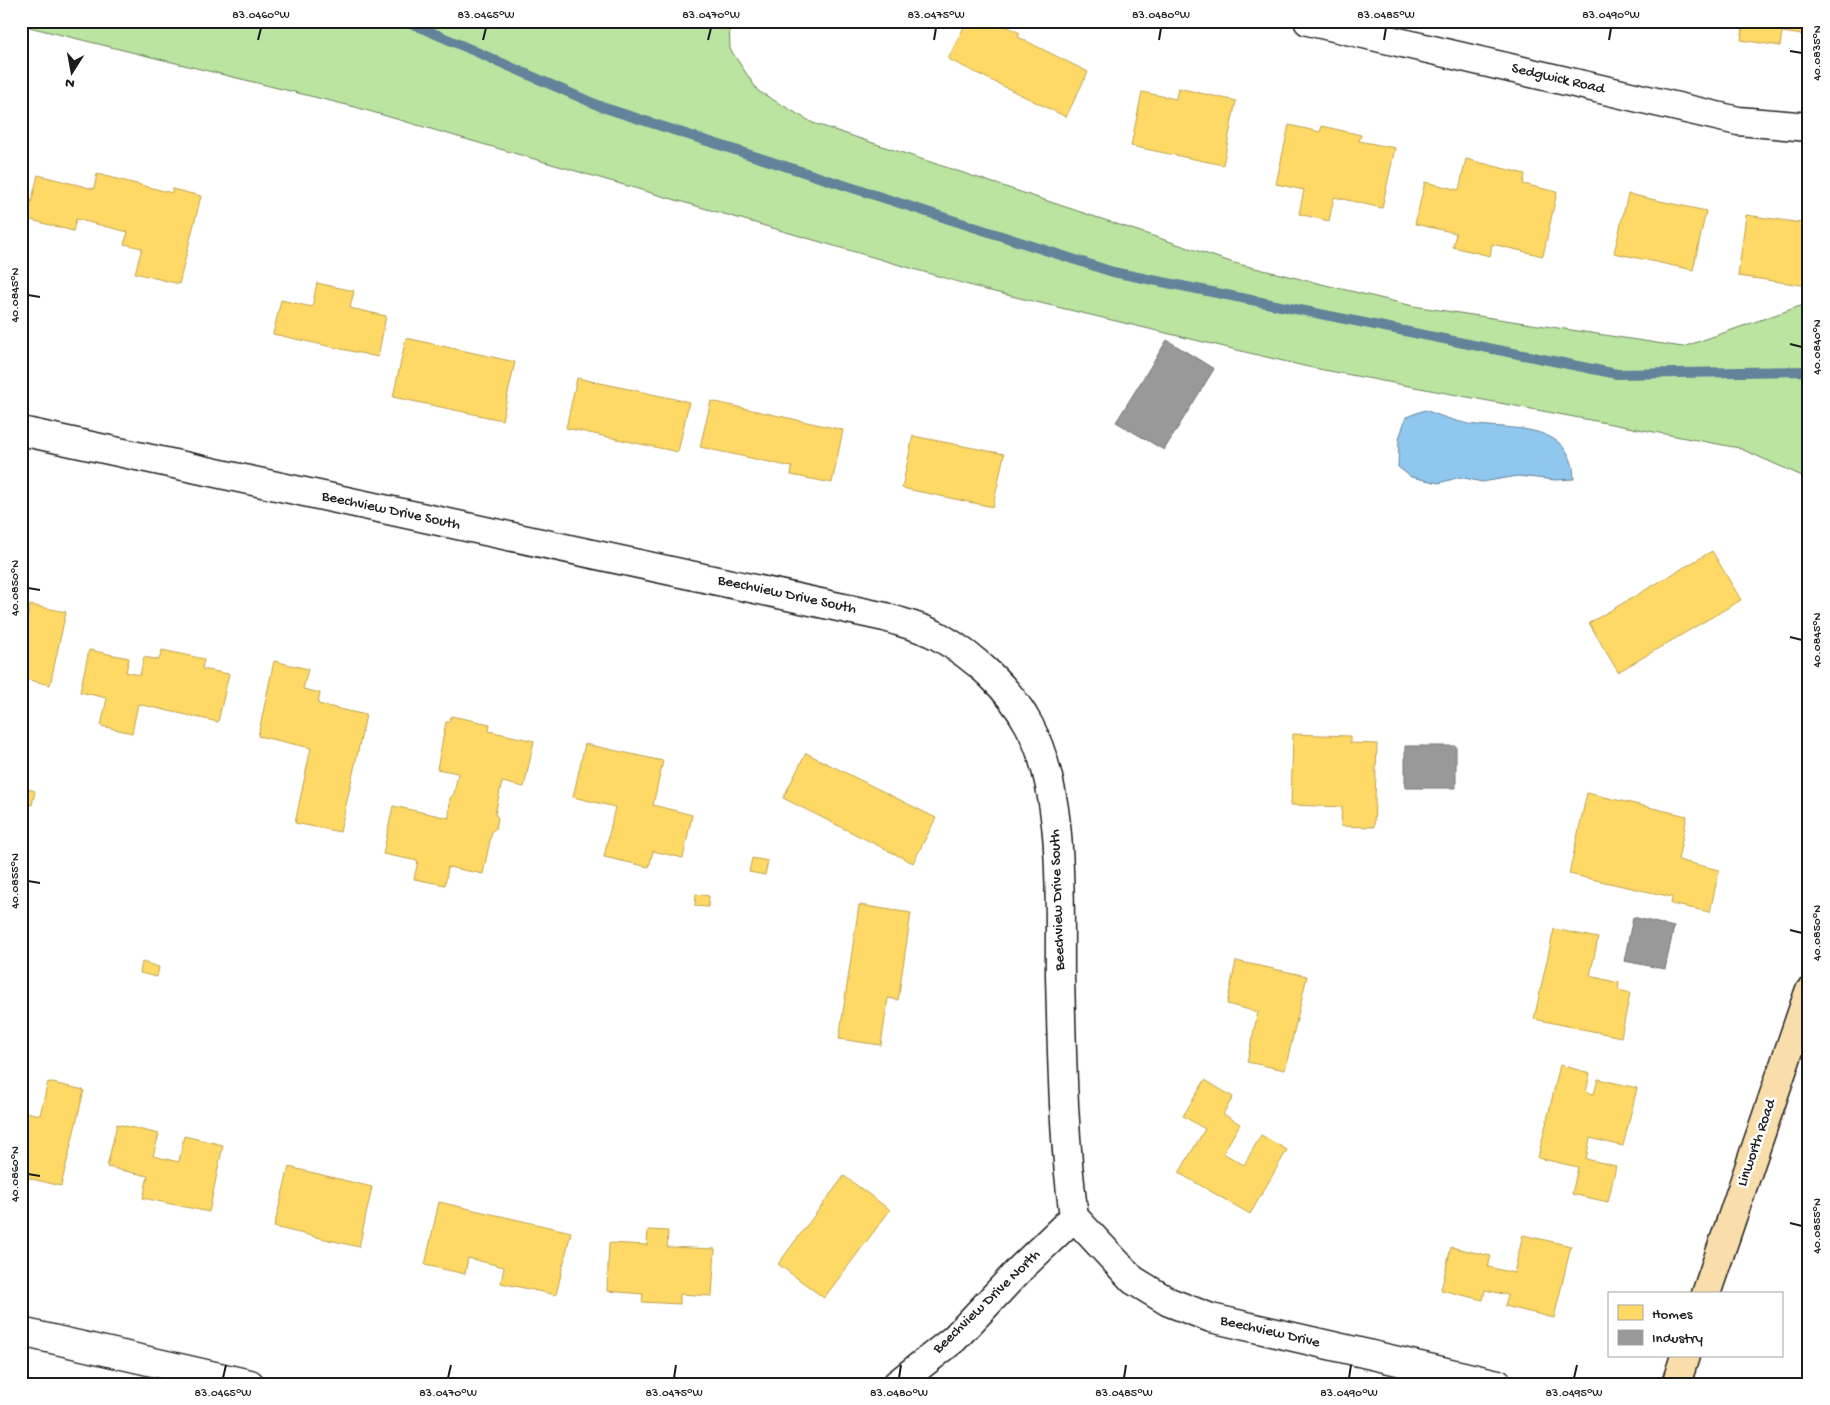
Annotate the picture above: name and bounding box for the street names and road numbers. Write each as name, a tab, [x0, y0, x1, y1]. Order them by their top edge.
street label: Sedgwick Road	[1510, 60, 1607, 99]
street label: Beechview Drive South	[319, 487, 462, 534]
street label: Beechview Drive South	[715, 571, 858, 618]
street label: Beechview Drive South	[1047, 829, 1069, 972]
street label: Linworth Road	[1734, 1096, 1781, 1189]
street label: Beechview Drive North	[929, 1246, 1044, 1359]
street label: Beechview Drive	[1217, 1312, 1322, 1352]

